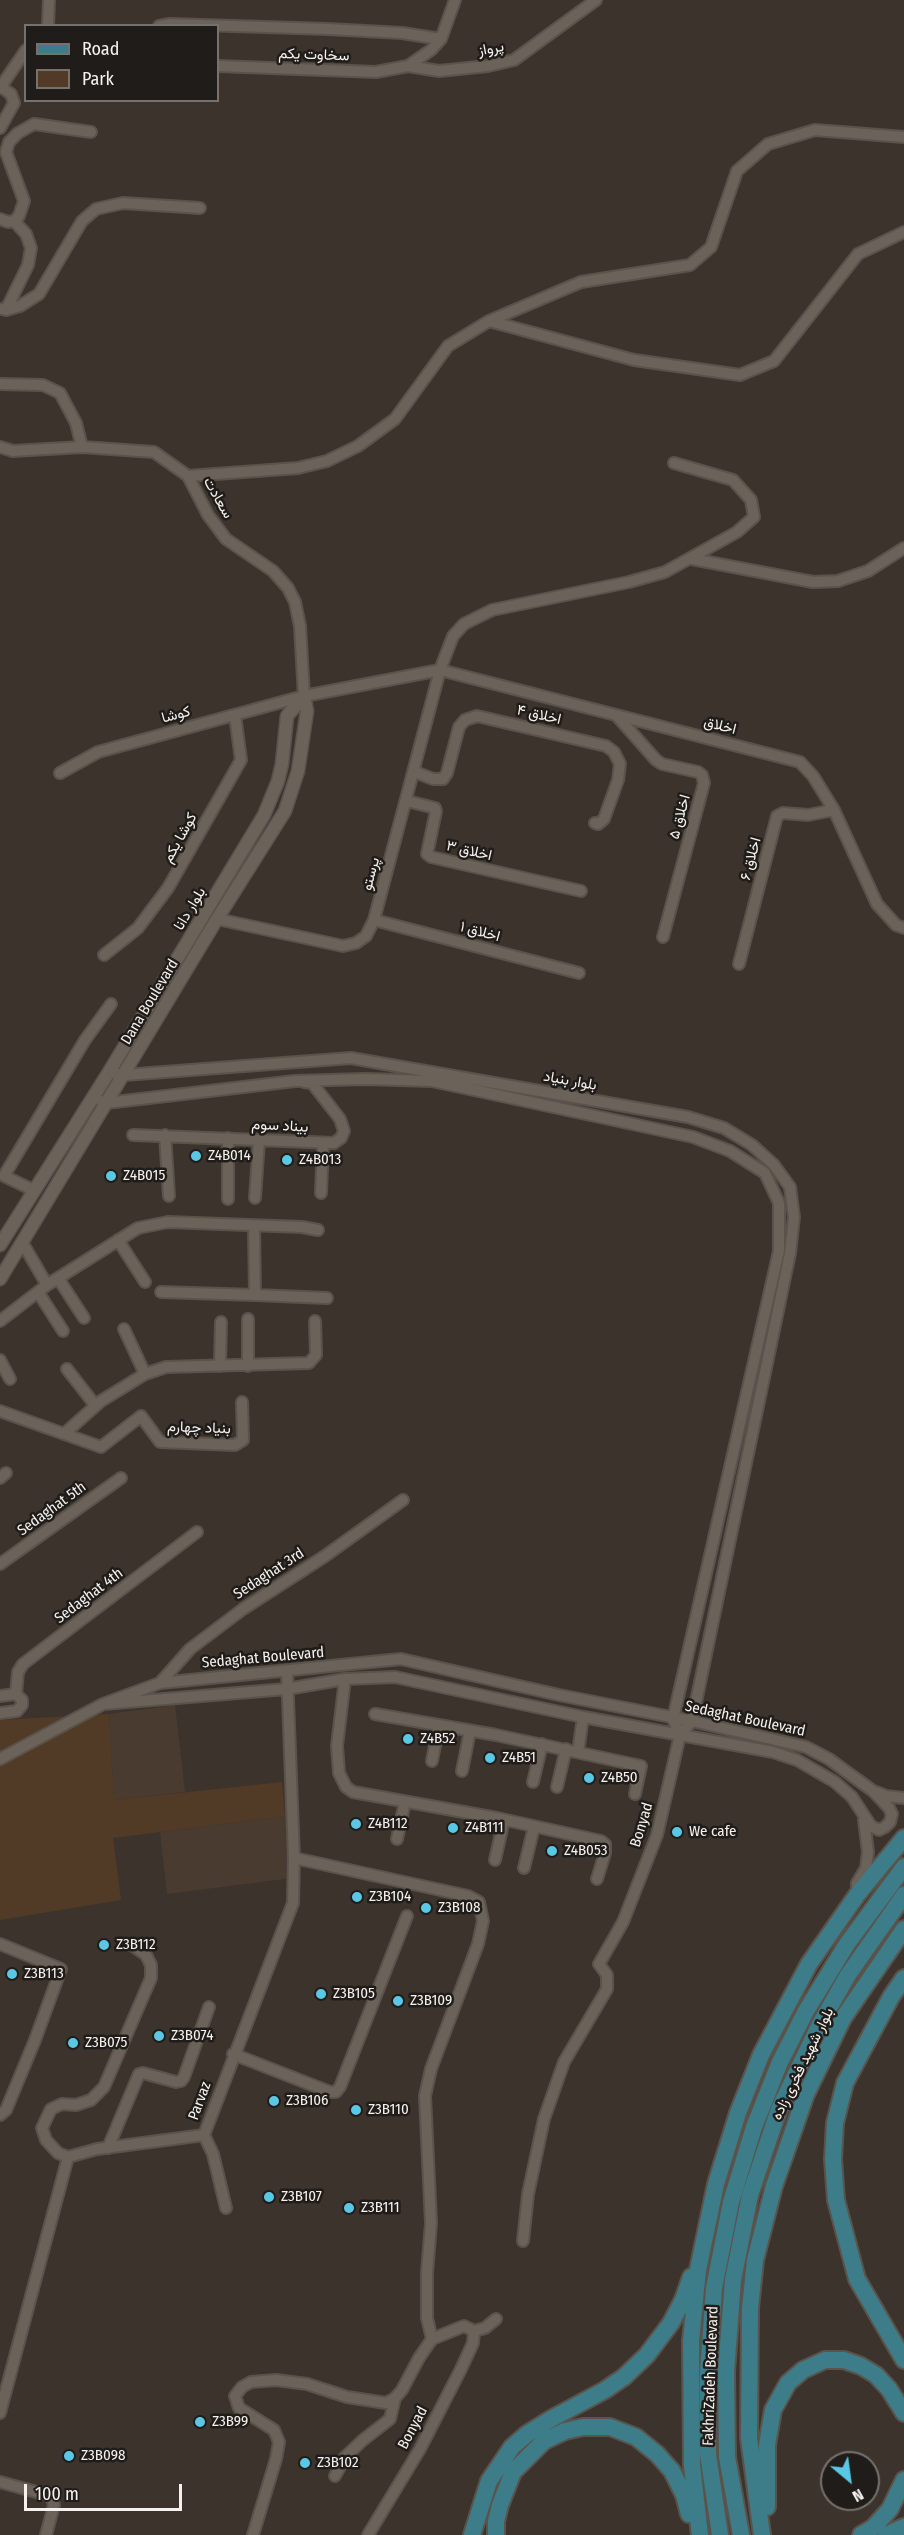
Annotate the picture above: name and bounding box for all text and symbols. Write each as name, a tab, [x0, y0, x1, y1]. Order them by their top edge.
legend	[24, 24, 219, 102]
text: Road	[82, 38, 119, 60]
street label: پرواز	[477, 38, 505, 60]
street label: سخاوت یکم	[278, 45, 350, 65]
text: Park	[82, 68, 114, 90]
street label: سعادت	[199, 474, 237, 522]
street label: اخلاق ۴	[515, 701, 563, 729]
street label: کوشا	[160, 703, 192, 727]
street label: اخلاق	[702, 713, 738, 739]
street label: اخلاق ۵	[665, 793, 695, 841]
street label: کوشا یکم	[159, 810, 201, 866]
street label: اخلاق ۶	[737, 836, 765, 882]
street label: اخلاق ۳	[444, 837, 494, 865]
street label: پرستو	[358, 855, 384, 893]
street label: بلوار دانا	[170, 884, 210, 934]
street label: اخلاق ۱	[458, 918, 502, 946]
street label: Dana Boulevard	[117, 956, 183, 1048]
street label: بلوار بنیاد	[542, 1067, 598, 1095]
street label: بیناد سوم	[251, 1116, 309, 1136]
place label: Z4B014	[208, 1147, 251, 1165]
marker: Z4B014	[189, 1149, 203, 1163]
place label: Z4B013	[299, 1151, 341, 1169]
marker: Z4B013	[280, 1153, 294, 1167]
place label: Z4B015	[123, 1167, 165, 1185]
marker: Z4B015	[104, 1169, 118, 1183]
street label: بنیاد چهارم	[167, 1418, 231, 1438]
street label: Sedaghat 5th	[14, 1478, 90, 1540]
street label: Sedaghat 3rd	[230, 1545, 308, 1603]
street label: Sedaghat 4th	[51, 1564, 127, 1628]
street label: Sedaghat Boulevard	[201, 1644, 325, 1672]
street label: Sedaghat Boulevard	[683, 1697, 807, 1741]
place label: Z4B52	[420, 1730, 455, 1748]
marker: Z4B52	[401, 1732, 415, 1746]
place label: Z4B51	[502, 1749, 536, 1767]
marker: Z4B51	[483, 1751, 497, 1765]
place label: Z4B50	[601, 1769, 638, 1787]
marker: Z4B50	[582, 1771, 596, 1785]
street label: Bonyad	[627, 1800, 657, 1850]
place label: Z4B112	[368, 1815, 408, 1833]
marker: Z4B112	[349, 1817, 363, 1831]
place label: Z4B111	[465, 1819, 504, 1837]
marker: Z4B111	[446, 1821, 460, 1835]
place label: We cafe	[689, 1823, 736, 1841]
marker: We cafe	[670, 1825, 684, 1839]
place label: Z4B053	[564, 1842, 607, 1860]
marker: Z4B053	[545, 1844, 559, 1858]
place label: Z3B104	[369, 1888, 411, 1906]
marker: Z3B104	[350, 1890, 364, 1904]
place label: Z3B108	[438, 1899, 481, 1917]
marker: Z3B108	[419, 1901, 433, 1915]
place label: Z3B112	[116, 1936, 156, 1954]
marker: Z3B112	[97, 1938, 111, 1952]
place label: Z3B113	[24, 1965, 64, 1983]
marker: Z3B113	[5, 1967, 19, 1981]
place label: Z3B105	[333, 1985, 375, 2003]
marker: Z3B105	[314, 1987, 328, 2001]
place label: Z3B109	[410, 1992, 452, 2010]
marker: Z3B109	[391, 1994, 405, 2008]
street label: بلوار شهید فخری زاده	[768, 2005, 838, 2123]
place label: Z3B074	[171, 2027, 213, 2045]
marker: Z3B074	[152, 2029, 166, 2043]
place label: Z3B075	[85, 2034, 127, 2052]
marker: Z3B075	[66, 2036, 80, 2050]
street label: Parvaz	[185, 2079, 215, 2123]
place label: Z3B106	[286, 2092, 329, 2110]
marker: Z3B106	[267, 2094, 281, 2108]
place label: Z3B110	[368, 2101, 409, 2119]
marker: Z3B110	[349, 2103, 363, 2117]
place label: Z3B107	[281, 2188, 322, 2206]
marker: Z3B107	[262, 2190, 276, 2204]
place label: Z3B111	[361, 2199, 400, 2217]
marker: Z3B111	[342, 2201, 356, 2215]
street label: FakhriZadeh Boulevard	[700, 2306, 722, 2446]
street label: Bonyad	[394, 2404, 432, 2452]
place label: Z3B99	[212, 2413, 248, 2431]
marker: Z3B99	[193, 2415, 207, 2429]
place label: Z3B098	[81, 2447, 126, 2465]
marker: Z3B098	[62, 2449, 76, 2463]
north arrow	[820, 2451, 880, 2511]
place label: Z3B102	[317, 2454, 359, 2472]
marker: Z3B102	[298, 2456, 312, 2470]
scale bar	[27, 2472, 184, 2510]
text: 100 m	[35, 2483, 79, 2505]
text: N	[849, 2485, 867, 2506]

